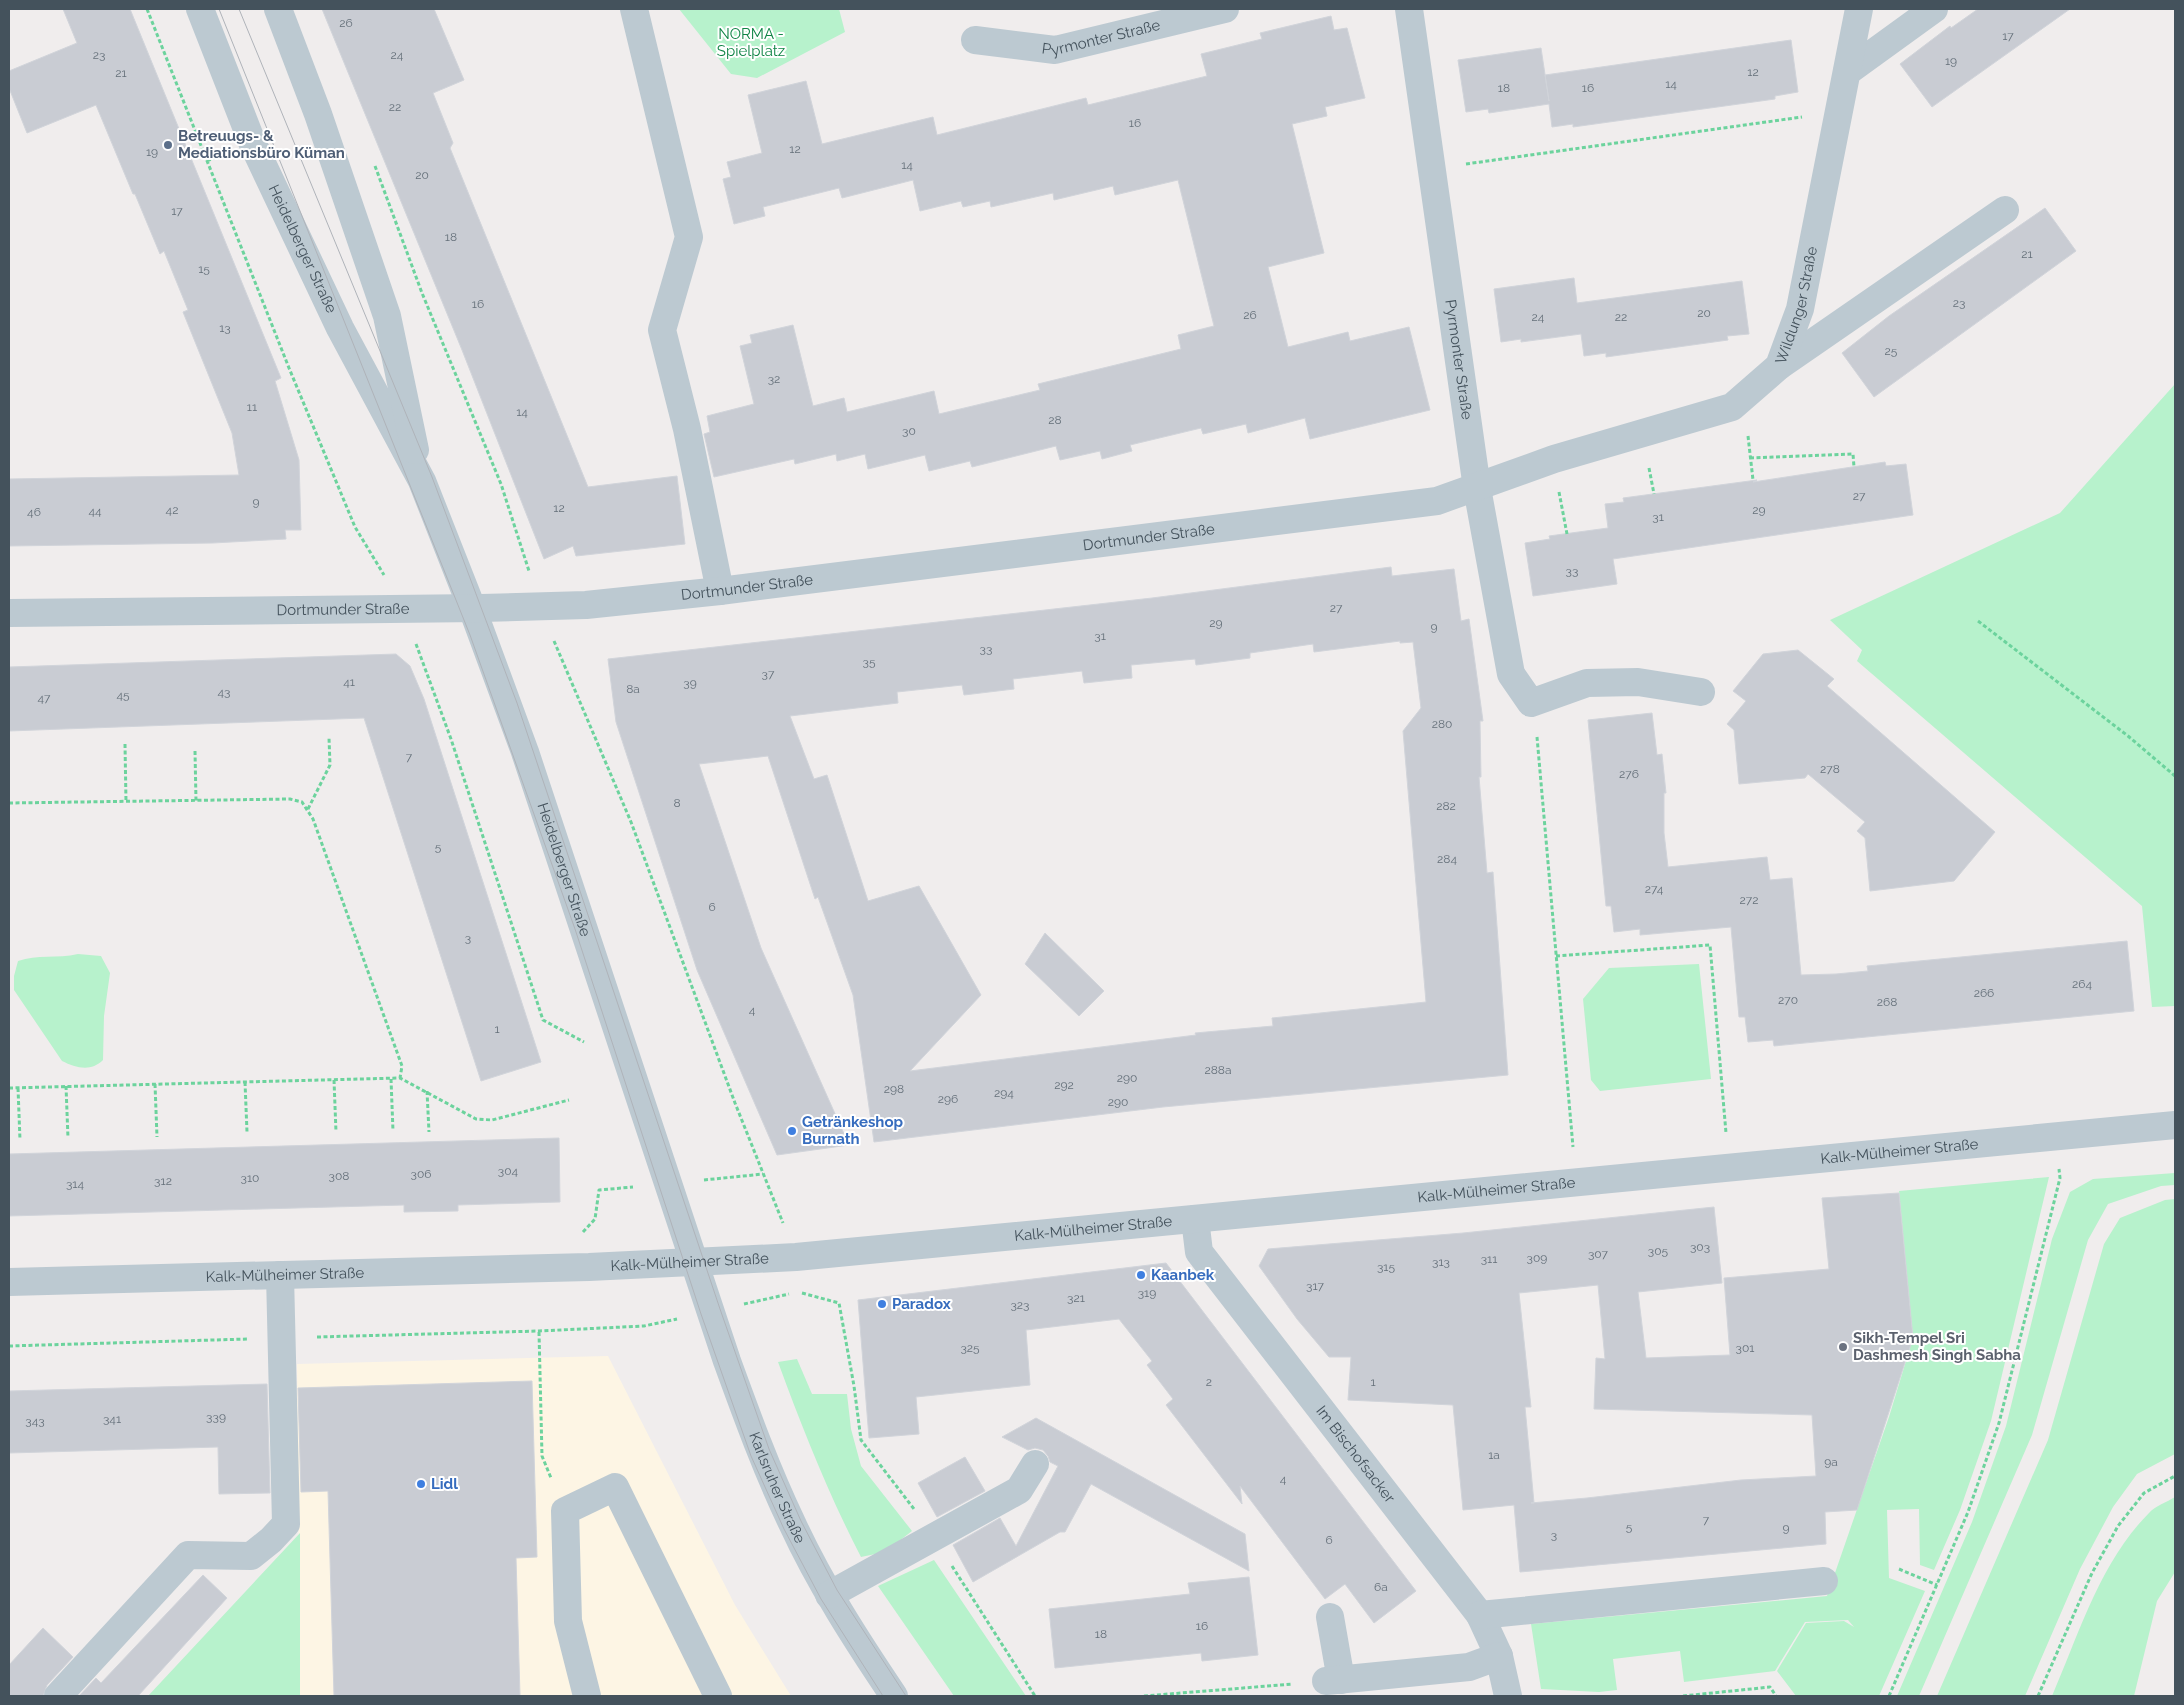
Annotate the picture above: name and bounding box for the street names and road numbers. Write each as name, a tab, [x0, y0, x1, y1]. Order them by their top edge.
street label: Pyrmonter Straße	[1041, 16, 1162, 60]
street label: Heidelberger Straße	[265, 182, 341, 316]
street label: Wildunger Straße	[1771, 245, 1821, 367]
street label: Pyrmonter Straße	[1441, 298, 1476, 421]
street label: Dortmunder Straße	[1082, 520, 1216, 554]
street label: Dortmunder Straße	[680, 570, 814, 604]
street label: Dortmunder Straße	[276, 600, 410, 619]
street label: Heidelberger Straße	[533, 800, 595, 939]
street label: Kalk-Mülheimer Straße	[1820, 1135, 1979, 1168]
street label: Kalk-Mülheimer Straße	[1417, 1173, 1576, 1206]
street label: Kalk-Mülheimer Straße	[1013, 1212, 1173, 1245]
street label: Kalk-Mülheimer Straße	[610, 1249, 769, 1275]
street label: Kalk-Mülheimer Straße	[205, 1264, 365, 1286]
street label: Im Bischofsacker	[1312, 1402, 1399, 1507]
street label: Karlsruher Straße	[745, 1430, 809, 1546]

